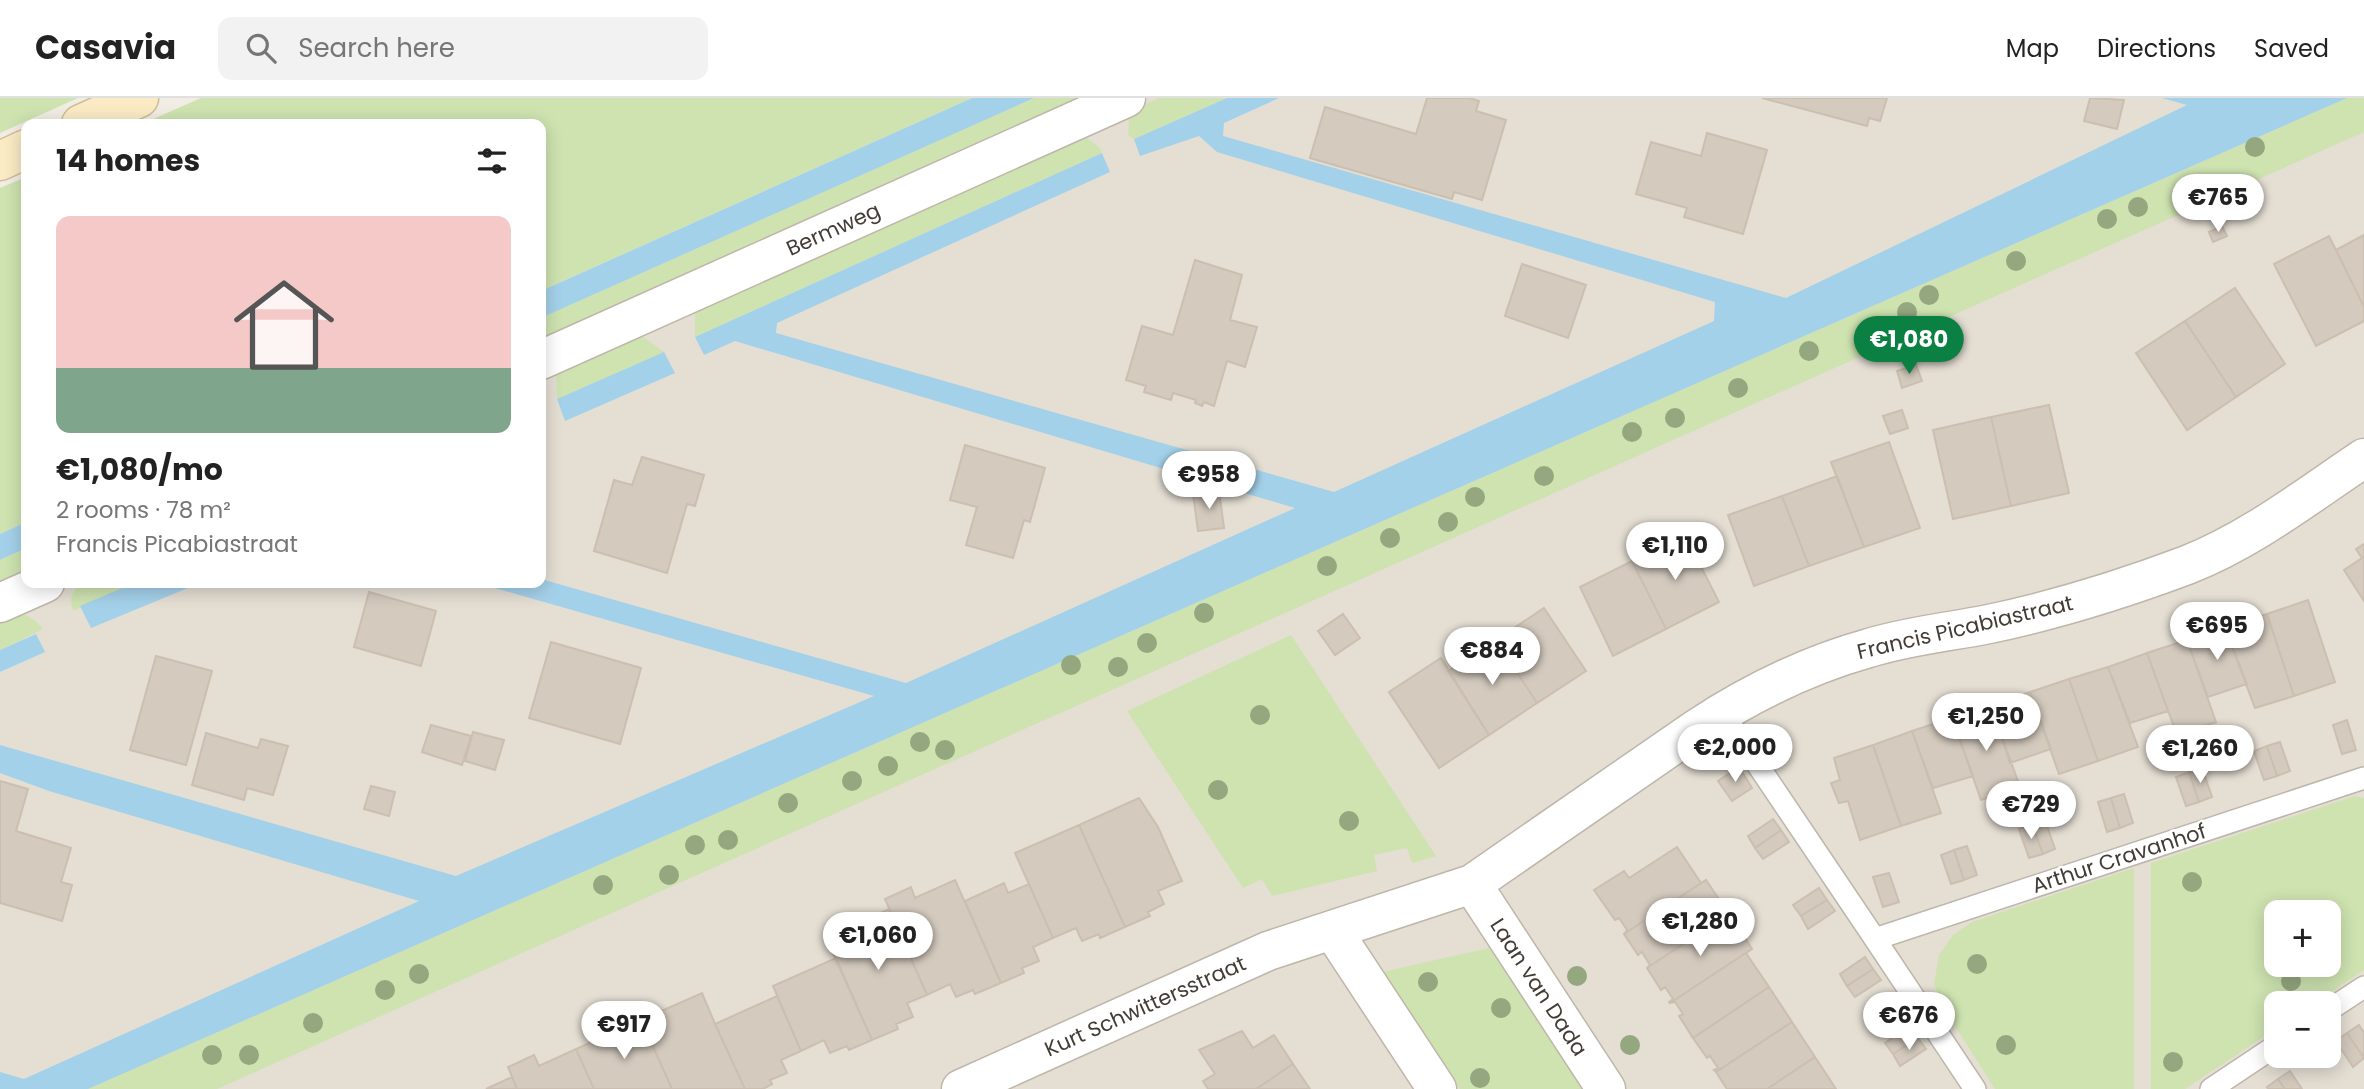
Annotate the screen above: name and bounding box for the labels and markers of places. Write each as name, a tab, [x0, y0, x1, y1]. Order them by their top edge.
pin: €765	[2177, 174, 2259, 234]
pin: €1,080	[1852, 316, 1966, 376]
pin: €958	[1168, 452, 1250, 511]
pin: €1,110	[1618, 522, 1732, 582]
pin: €695	[2176, 602, 2258, 662]
pin: €884	[1451, 628, 1533, 687]
pin: €1,250	[1929, 694, 2043, 753]
pin: €2,000	[1678, 724, 1792, 784]
pin: €1,260	[2143, 726, 2257, 785]
pin: €729	[1990, 782, 2072, 841]
pin: €1,280	[1643, 898, 1757, 958]
pin: €1,060	[821, 912, 935, 972]
pin: €676	[1868, 992, 1950, 1052]
pin: €917	[583, 1002, 665, 1061]

